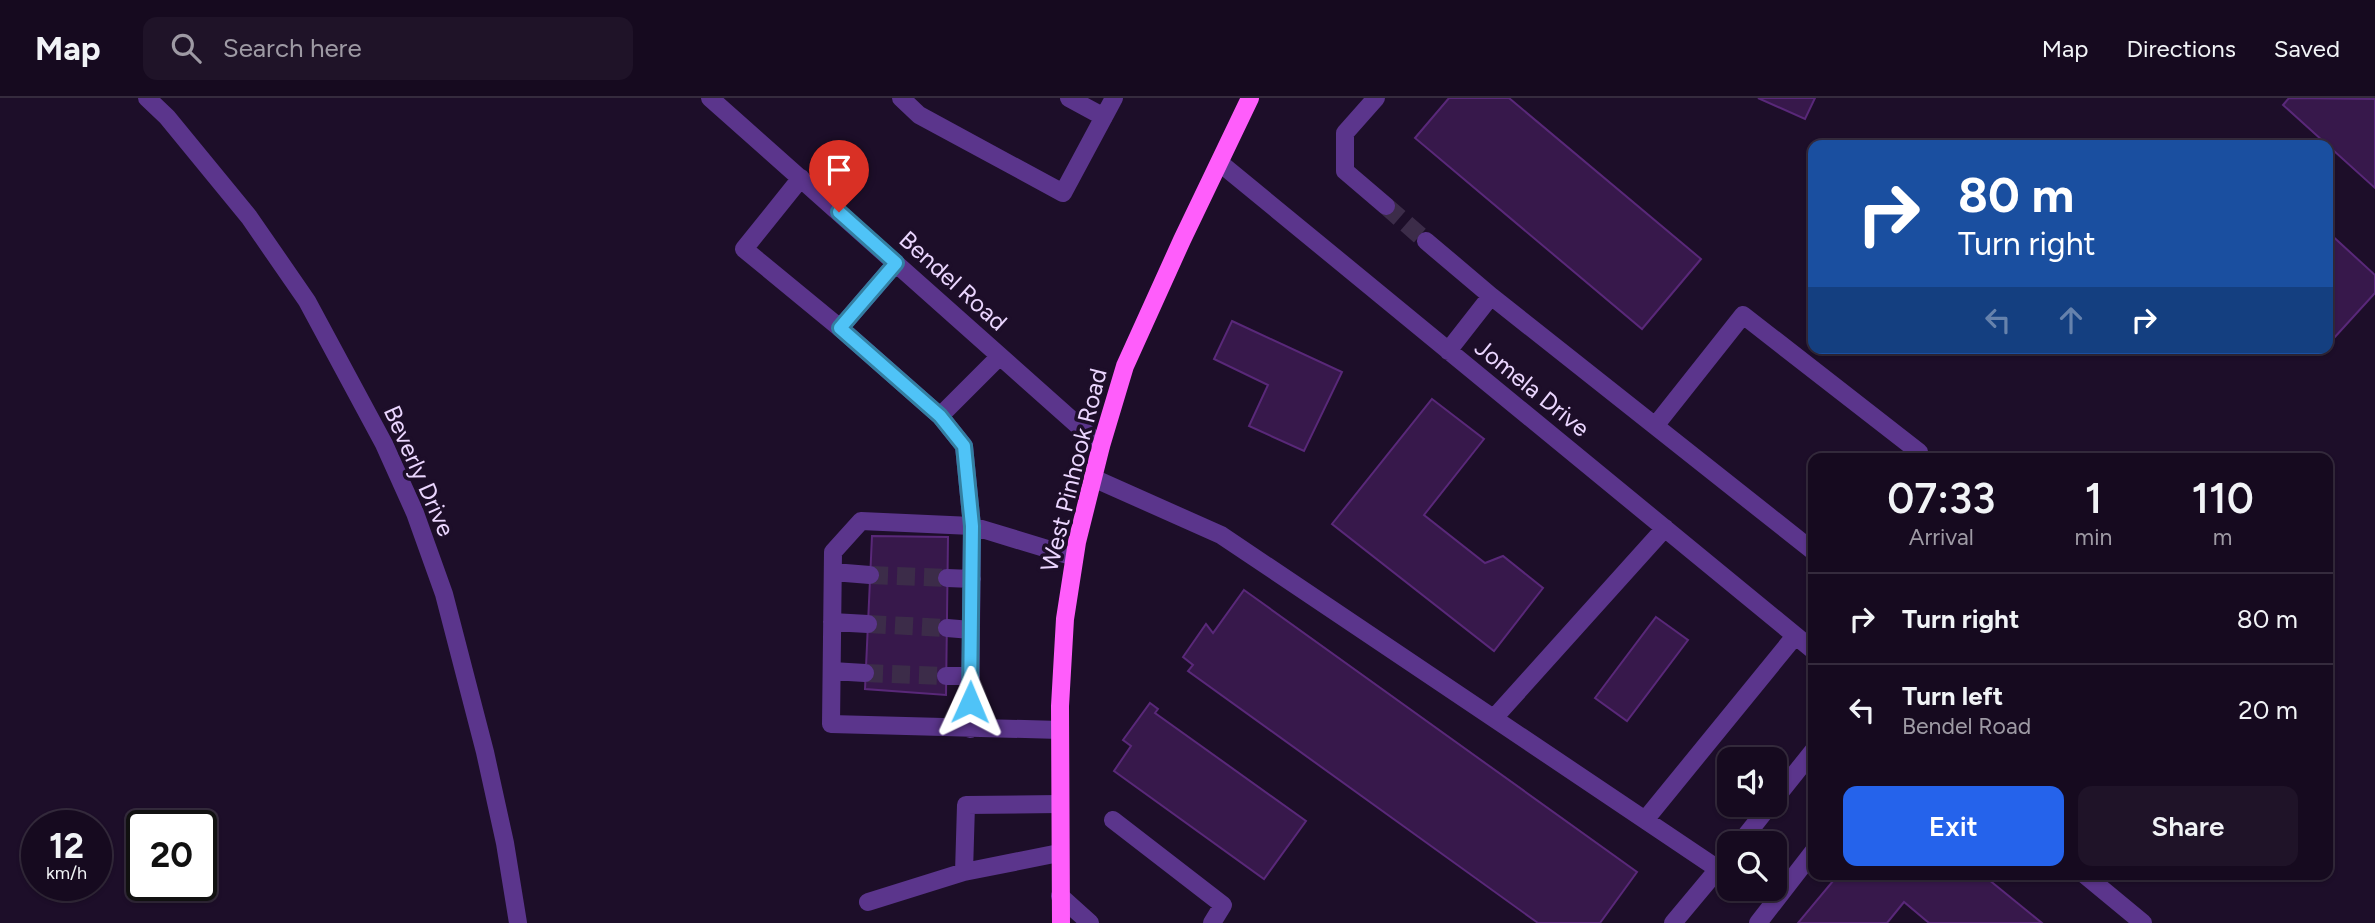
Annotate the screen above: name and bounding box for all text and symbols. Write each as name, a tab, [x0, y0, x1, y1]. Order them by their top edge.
search box	[143, 17, 633, 80]
text: Map	[35, 29, 101, 68]
icon: search	[167, 29, 205, 67]
text: Search here	[223, 32, 362, 64]
text: Map	[2042, 34, 2088, 63]
text: Directions	[2126, 34, 2236, 63]
text: Saved	[2274, 34, 2340, 63]
pin	[809, 140, 869, 212]
icon: arrive	[820, 151, 858, 189]
text: 80 m	[1958, 165, 2074, 224]
icon: right	[1843, 168, 1934, 259]
street label: Bendel Road	[894, 225, 1013, 337]
text: Turn right	[1958, 225, 2096, 263]
icon: left	[1979, 301, 2017, 339]
icon: ahead	[2052, 301, 2090, 339]
icon: right	[2125, 301, 2163, 339]
street label: Jomela Drive	[1469, 333, 1595, 443]
street label: West Pinhook Road	[1034, 365, 1113, 574]
street label: Beverly Drive	[378, 401, 461, 541]
text: 07:33	[1887, 473, 1995, 524]
text: 1	[2085, 473, 2102, 524]
text: 110	[2192, 473, 2254, 524]
text: Arrival	[1909, 523, 1974, 551]
text: min	[2075, 523, 2112, 551]
text: m	[2213, 523, 2232, 551]
icon: right	[1843, 600, 1881, 638]
text: Turn right	[1902, 603, 2019, 635]
text: 80 m	[2237, 603, 2298, 635]
position arrow	[933, 665, 1007, 739]
text: Turn left	[1902, 680, 2003, 712]
icon: left	[1843, 691, 1881, 729]
text: 20 m	[2238, 694, 2298, 726]
text: Bendel Road	[1902, 712, 2031, 740]
map controls	[1717, 747, 1787, 901]
button: sound	[1717, 747, 1787, 817]
button: Exit	[1843, 786, 2064, 866]
button: Share	[2078, 786, 2298, 866]
speed limit sign: 20	[126, 810, 217, 901]
text: 12	[49, 825, 84, 867]
button: search	[1717, 831, 1787, 901]
text: km/h	[46, 862, 87, 884]

